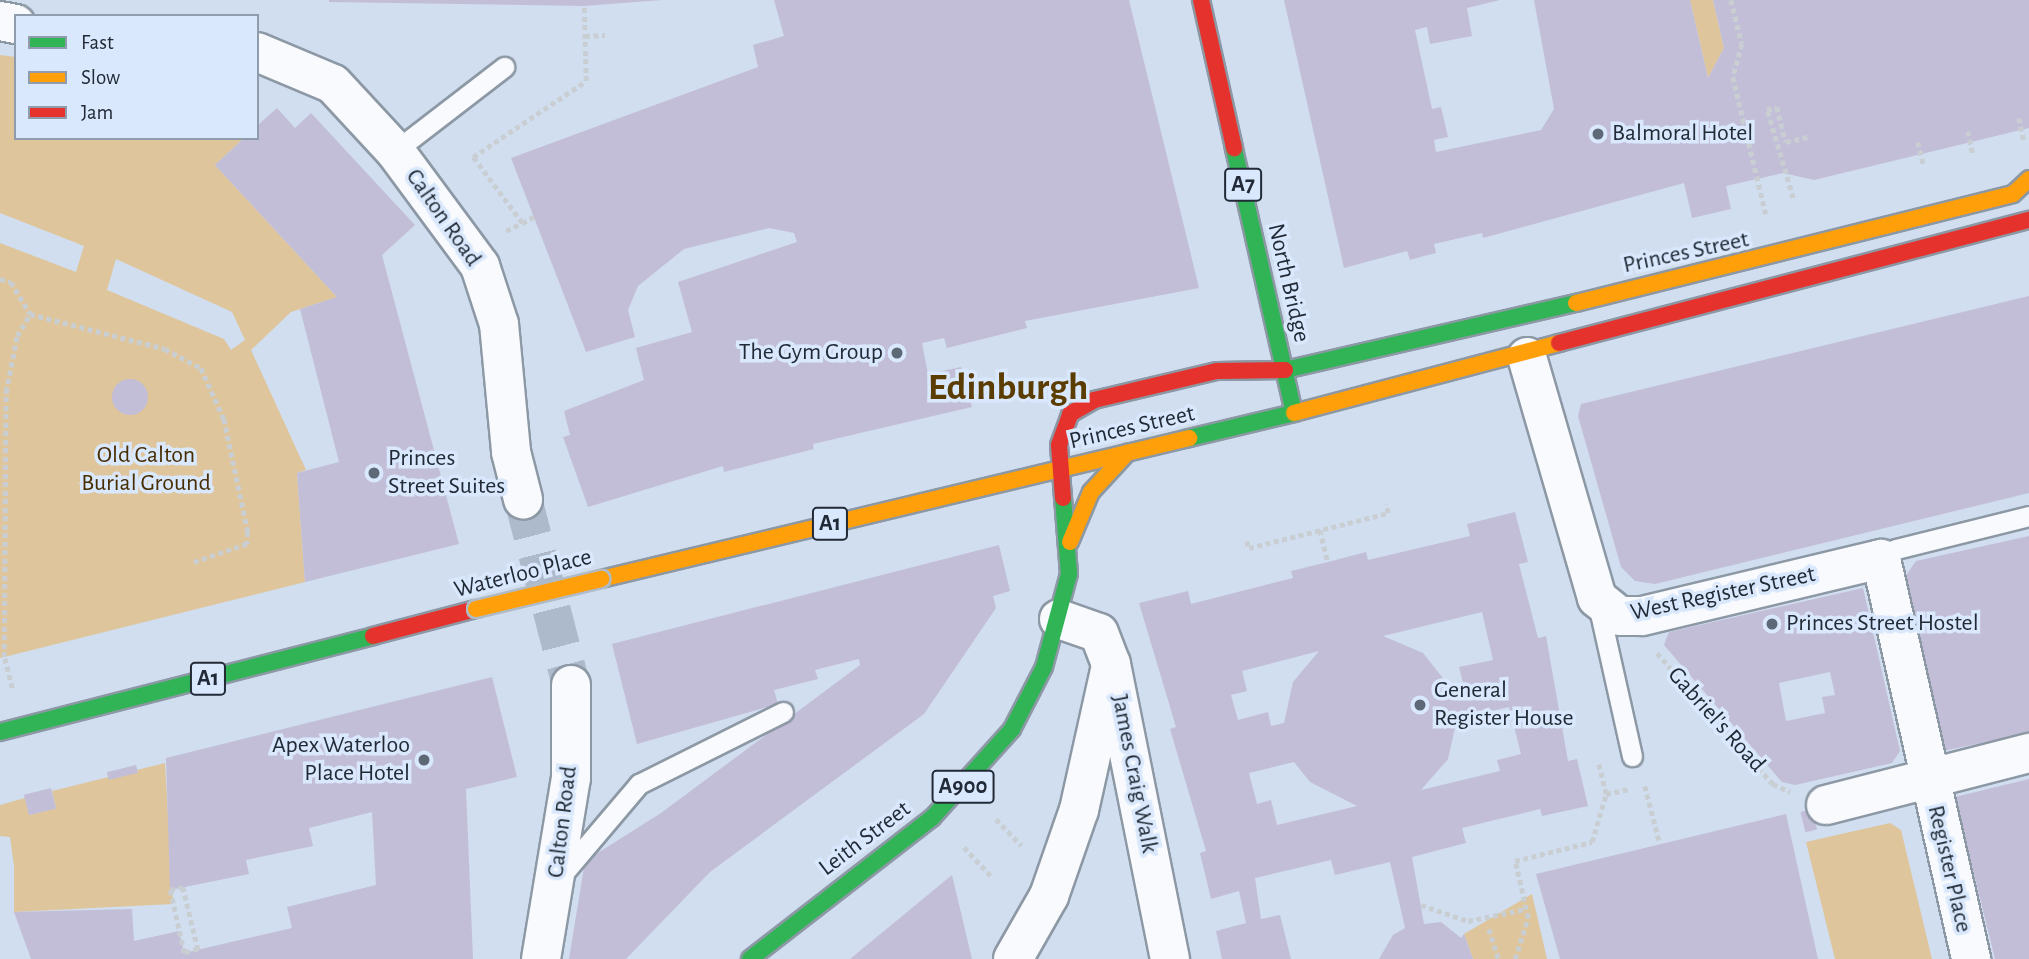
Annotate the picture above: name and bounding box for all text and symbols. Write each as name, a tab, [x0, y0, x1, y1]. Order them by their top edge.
legend	[14, 14, 259, 140]
text: Fast	[81, 32, 114, 53]
text: Slow	[81, 67, 120, 88]
text: Jam	[81, 102, 113, 123]
place label: Balmoral Hotel	[1612, 120, 1753, 148]
marker: Balmoral Hotel	[1590, 126, 1606, 142]
street label: Calton Road	[399, 164, 487, 272]
road number: A7	[1224, 166, 1262, 204]
street label: North Bridge	[1260, 221, 1316, 345]
street label: Princes Street	[1621, 226, 1751, 280]
place label: The Gym Group	[739, 339, 883, 367]
marker: The Gym Group	[889, 345, 905, 361]
district label: Edinburgh	[928, 366, 1088, 412]
street label: Princes Street	[1067, 400, 1197, 456]
park label: Old Calton Burial Ground	[81, 442, 211, 498]
place label: Princes Street Suites	[388, 445, 505, 501]
marker: Princes Street Suites	[366, 465, 382, 481]
road number: A1	[811, 504, 849, 544]
street label: Waterloo Place	[451, 543, 595, 605]
street label: West Register Street	[1628, 560, 1818, 628]
place label: Princes Street Hostel	[1786, 610, 1979, 638]
marker: Princes Street Hostel	[1764, 616, 1780, 632]
road number: A1	[189, 660, 227, 698]
street label: Gabriel's Road	[1661, 661, 1771, 779]
place label: General Register House	[1434, 677, 1574, 733]
street label: James Craig Walk	[1104, 692, 1164, 856]
marker: General Register House	[1412, 697, 1428, 713]
place label: Apex Waterloo Place Hotel	[272, 732, 410, 788]
marker: Apex Waterloo Place Hotel	[416, 752, 432, 768]
street label: Calton Road	[542, 764, 584, 880]
road number: A900	[932, 768, 995, 806]
street label: Leith Street	[814, 795, 916, 883]
street label: Register Place	[1920, 803, 1978, 935]

